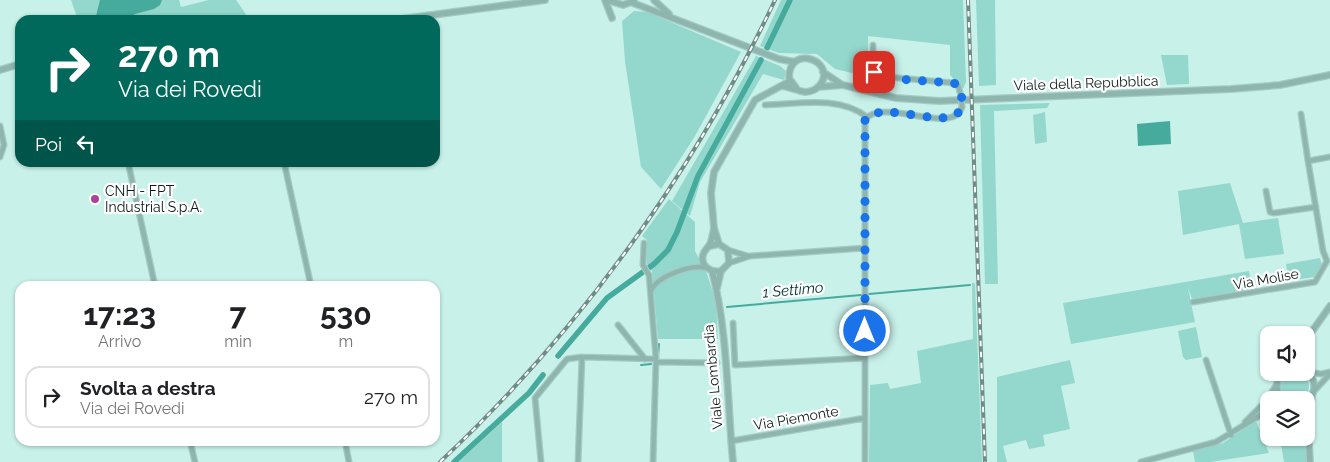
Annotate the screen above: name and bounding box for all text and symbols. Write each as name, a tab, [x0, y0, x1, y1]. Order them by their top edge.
text: 270 m	[118, 34, 220, 75]
icon: right	[35, 35, 100, 100]
pin	[853, 51, 895, 93]
icon: arrive	[860, 58, 888, 86]
street label: Viale della Repubblica	[1013, 72, 1159, 94]
text: Via dei Rovedi	[118, 76, 262, 102]
icon: left	[72, 130, 100, 158]
text: Poi	[35, 133, 62, 155]
place label: CNH - FPT Industrial S.p.A.	[105, 183, 202, 215]
marker: CNH - FPT Industrial S.p.A.	[89, 193, 101, 205]
street label: Via Molise	[1232, 265, 1300, 293]
water label: 1 Settimo	[762, 278, 824, 302]
text: 17:23	[83, 297, 156, 332]
text: 7	[230, 297, 246, 332]
text: 530	[320, 297, 372, 332]
position arrow	[838, 304, 890, 356]
street label: Viale Lombardia	[700, 324, 726, 430]
map controls	[1260, 326, 1315, 446]
button: sound	[1260, 326, 1315, 381]
text: Arrivo	[98, 332, 141, 351]
text: min	[224, 332, 252, 351]
text: m	[339, 332, 353, 351]
text: Svolta a destra	[80, 377, 216, 399]
icon: right	[37, 383, 65, 411]
text: 270 m	[364, 386, 418, 408]
button: layers	[1260, 391, 1315, 446]
text: Via dei Rovedi	[80, 399, 185, 418]
street label: Via Piemonte	[752, 403, 840, 433]

